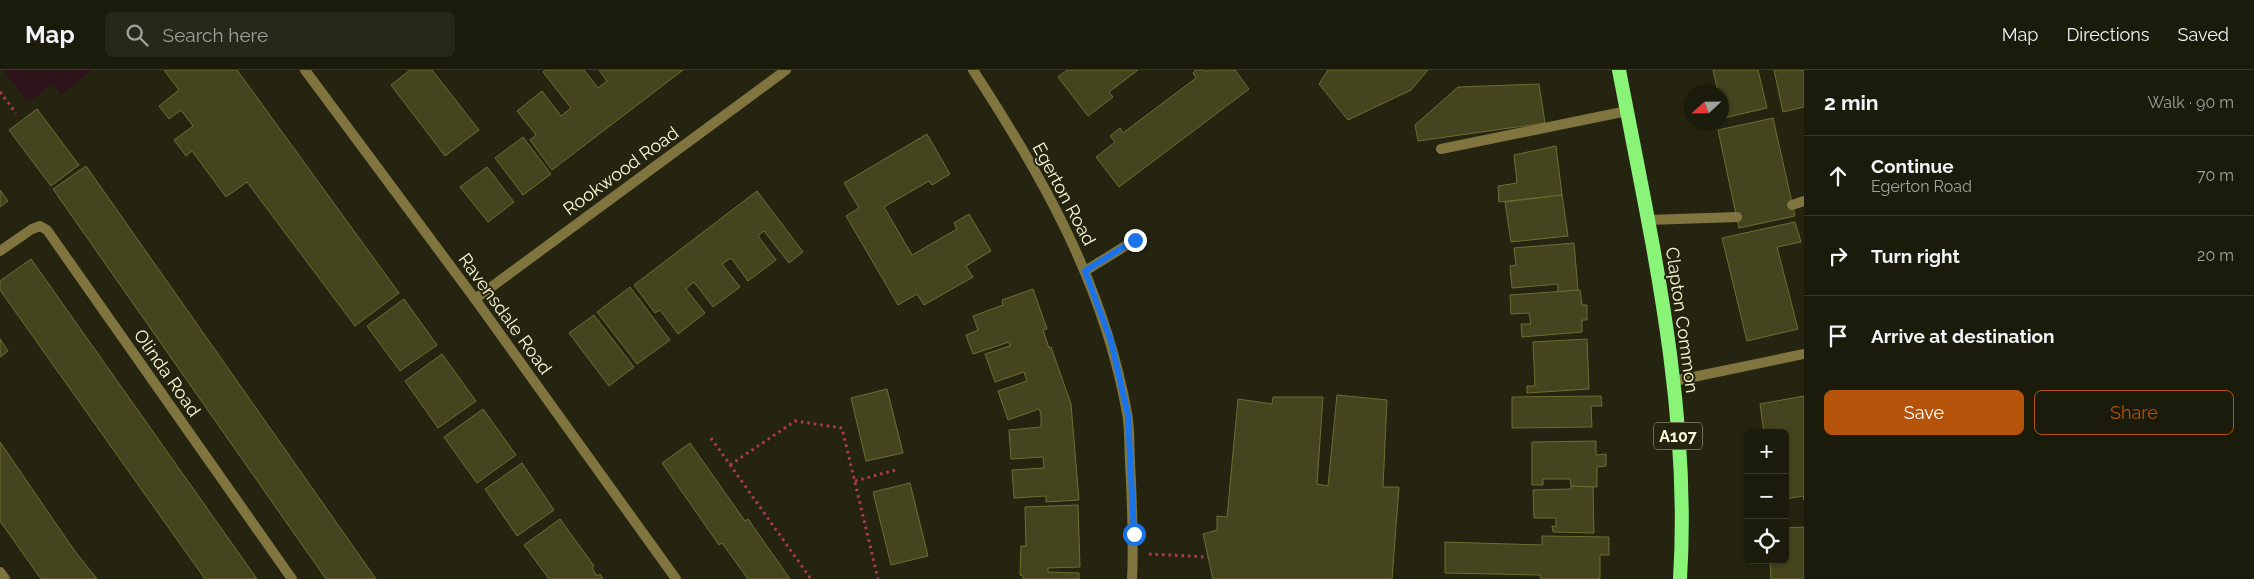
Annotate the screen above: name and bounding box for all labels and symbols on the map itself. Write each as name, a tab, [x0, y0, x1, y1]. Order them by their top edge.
north arrow	[1684, 85, 1729, 130]
street label: Rookwood Road	[559, 122, 682, 219]
street label: Egerton Road	[1029, 139, 1100, 249]
route end	[1124, 229, 1147, 252]
street label: Clapton Common	[1662, 246, 1703, 394]
street label: Ravensdale Road	[454, 249, 556, 378]
street label: Olinda Road	[130, 325, 205, 420]
road number: A107	[1654, 422, 1702, 450]
route start	[1123, 523, 1146, 546]

